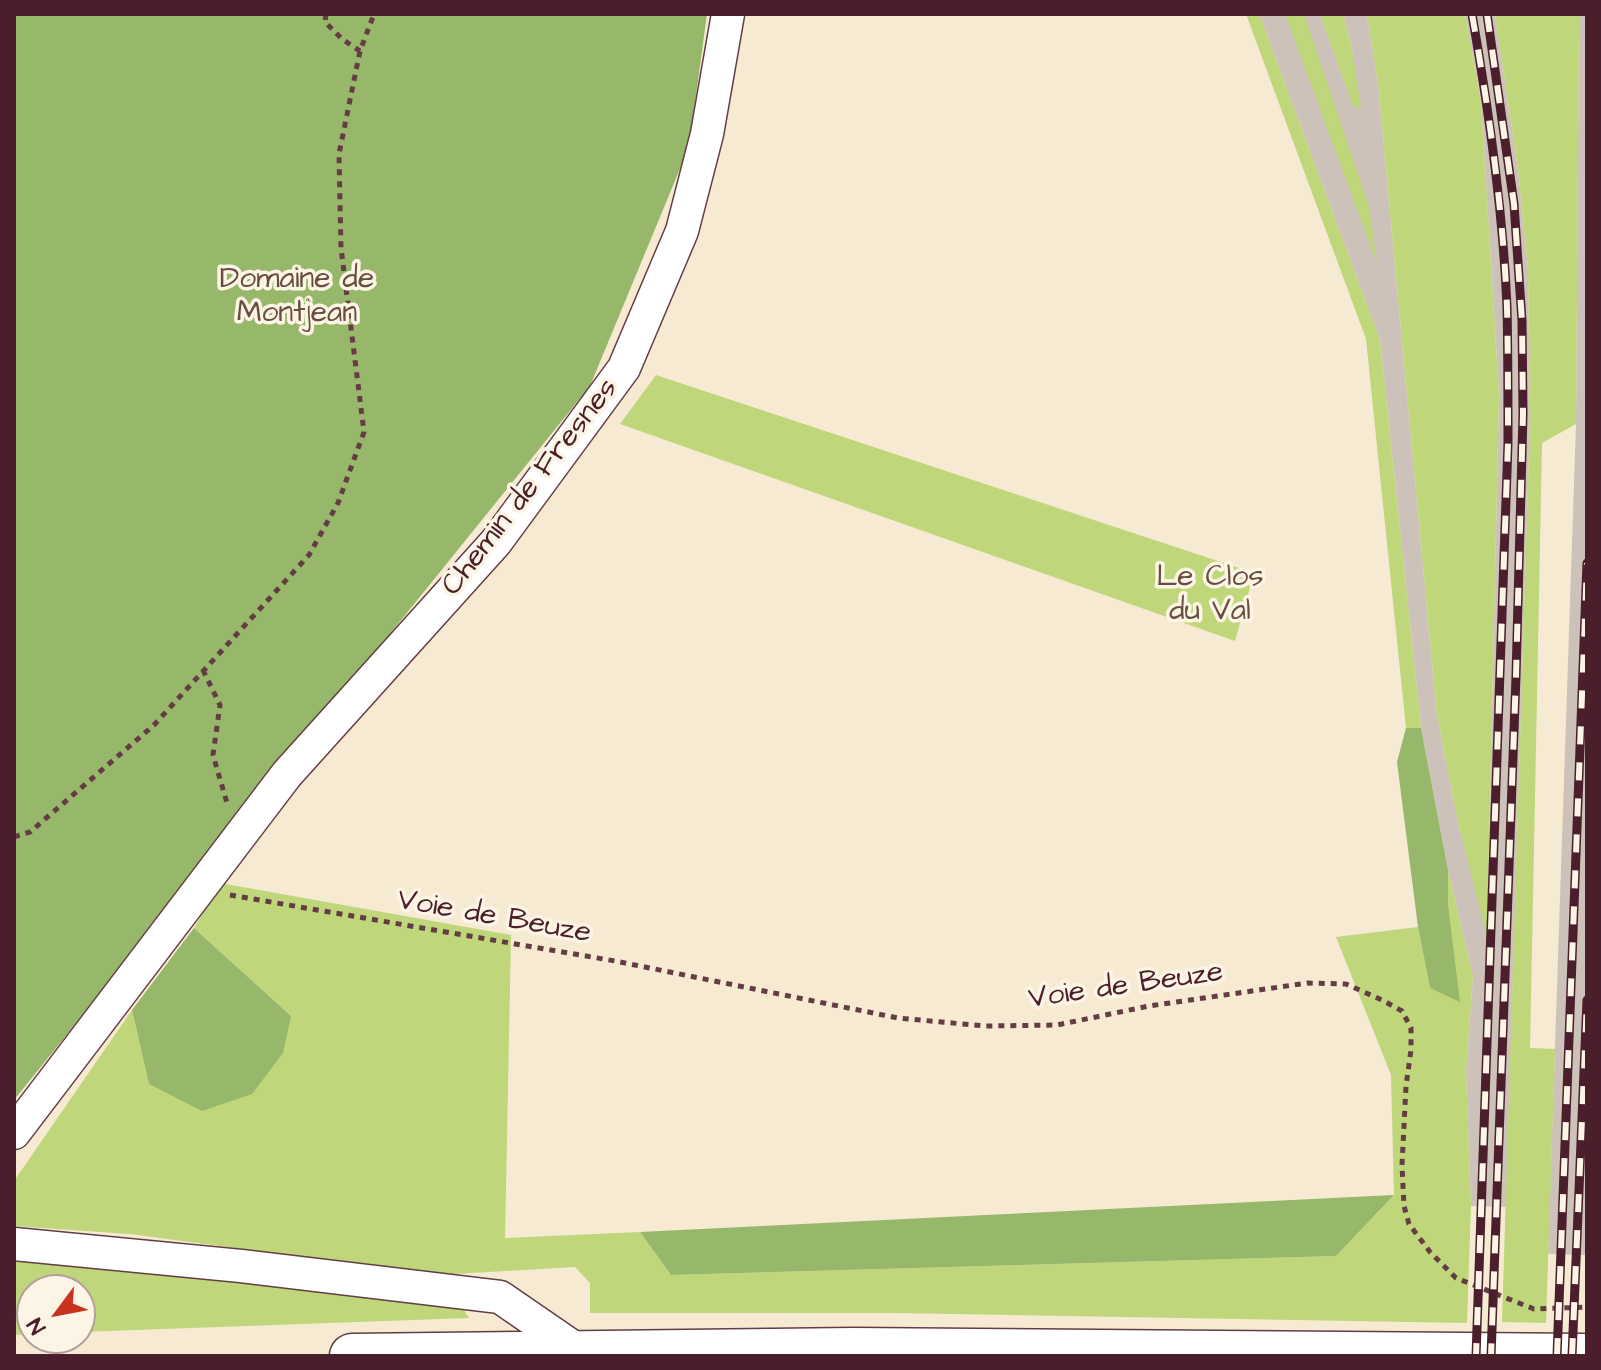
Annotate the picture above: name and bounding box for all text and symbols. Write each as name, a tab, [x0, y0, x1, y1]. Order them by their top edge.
park label: Domaine de Montjean	[220, 263, 374, 334]
street label: Chemin de Fresnes	[435, 372, 627, 604]
park label: Le Clos du Val	[1157, 561, 1263, 632]
street label: Voie de Beuze	[394, 883, 594, 953]
street label: Voie de Beuze	[1026, 956, 1226, 1018]
north arrow	[16, 1274, 96, 1354]
text: N	[20, 1312, 54, 1340]

